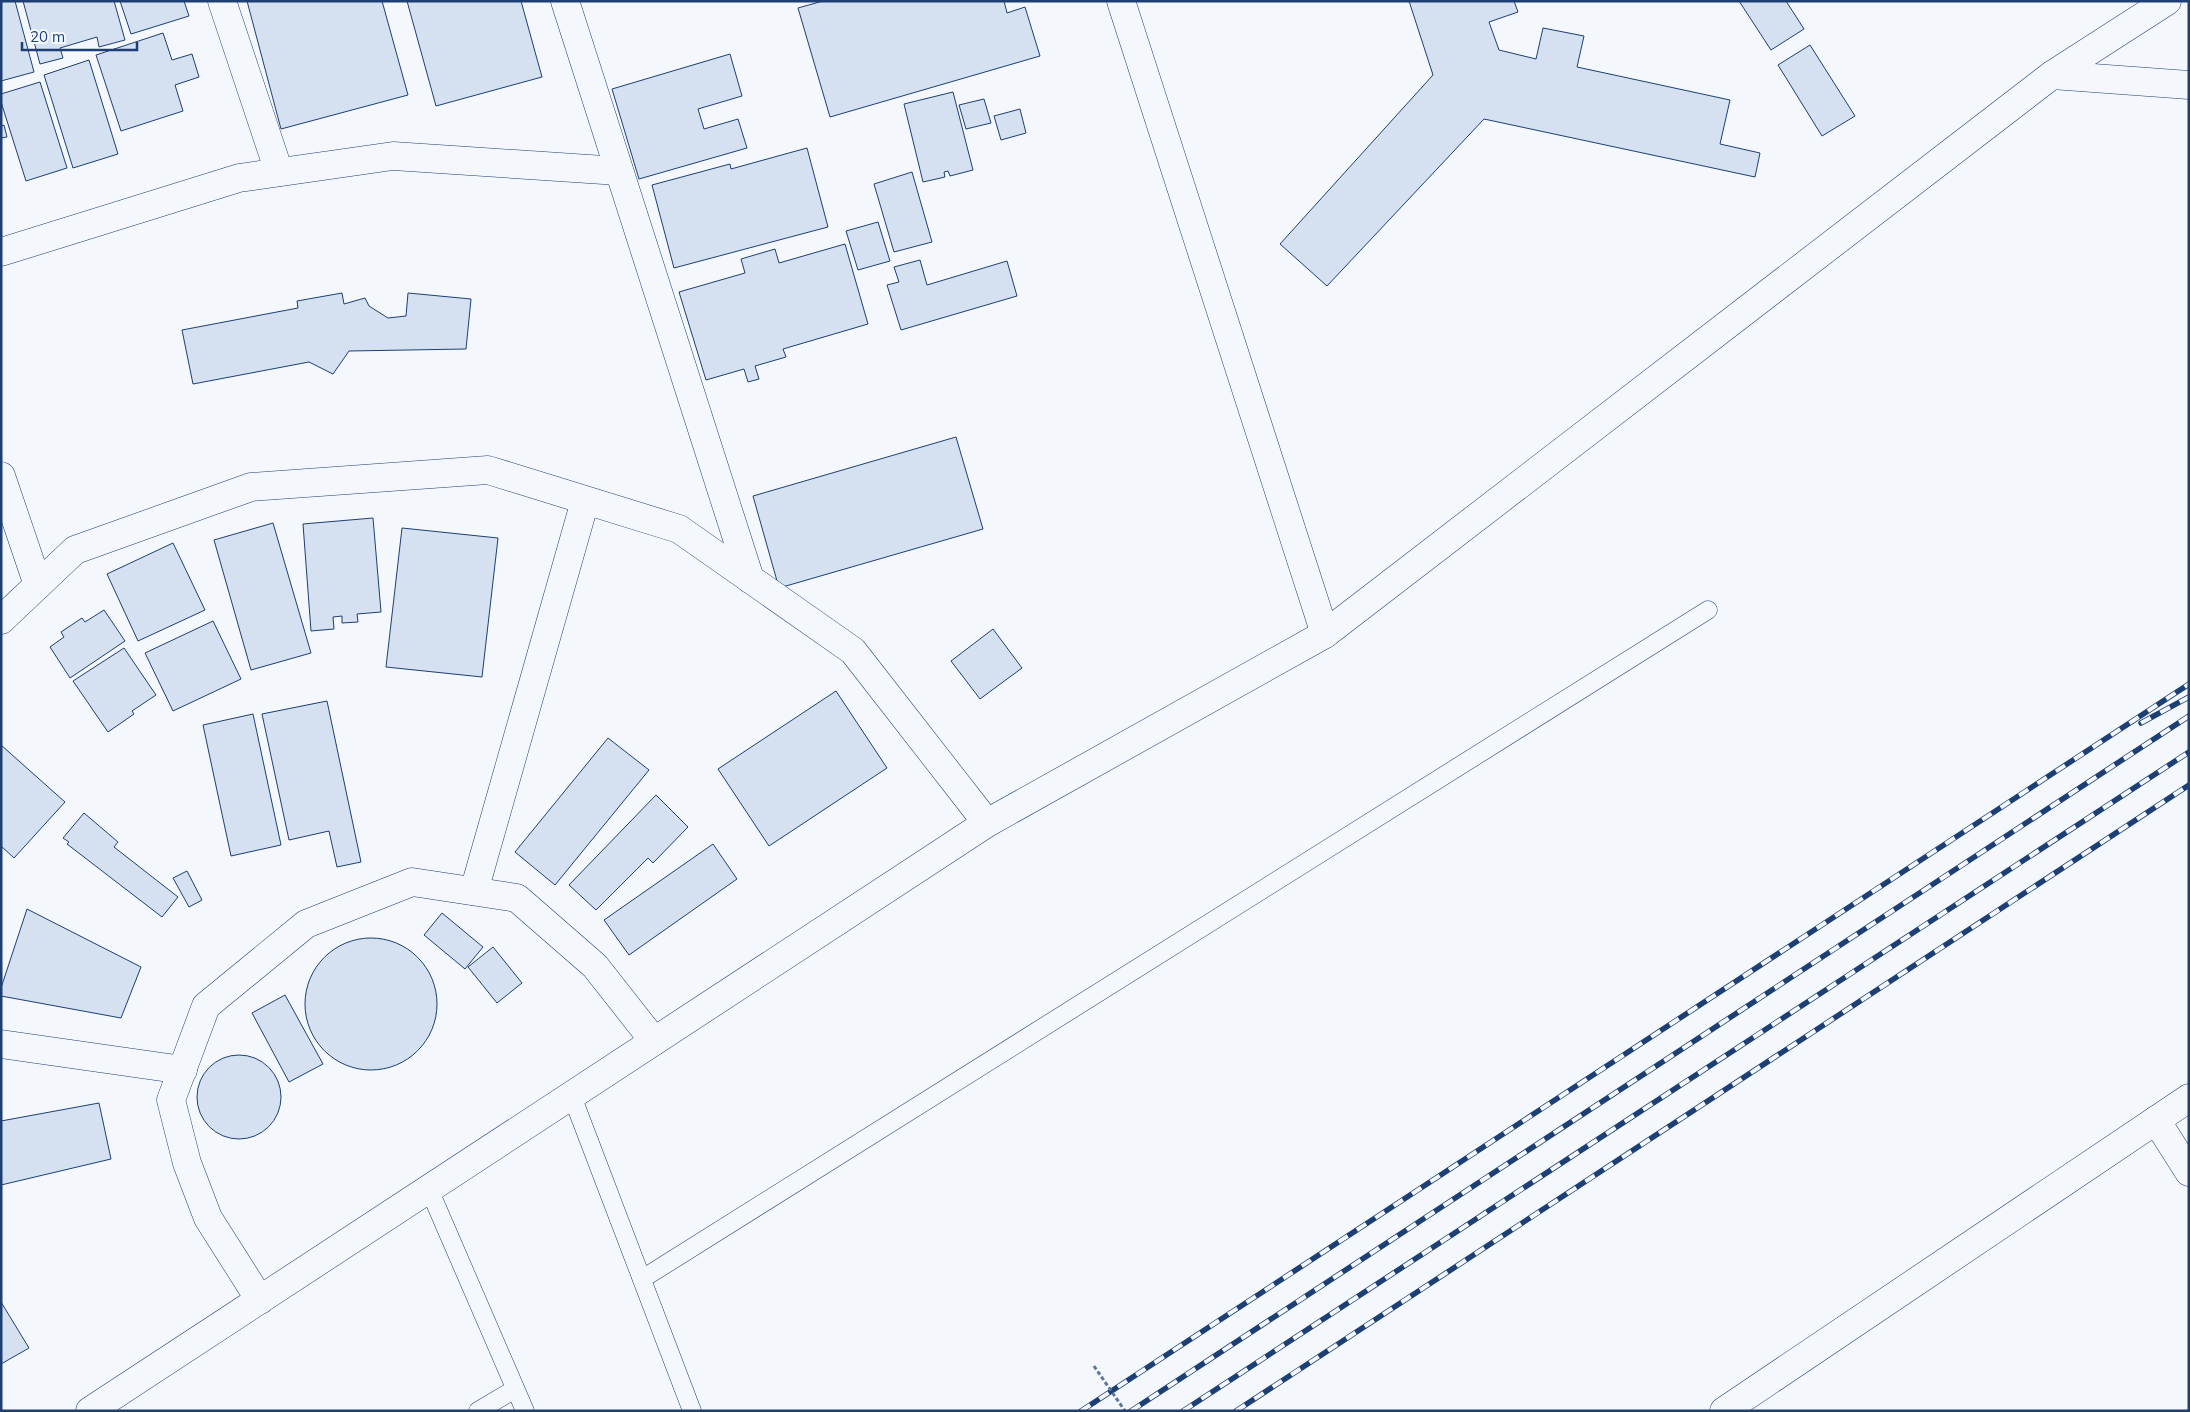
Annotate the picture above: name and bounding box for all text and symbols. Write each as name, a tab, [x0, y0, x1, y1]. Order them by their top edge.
scale bar	[22, 20, 138, 52]
text: 20 m	[30, 27, 65, 46]

